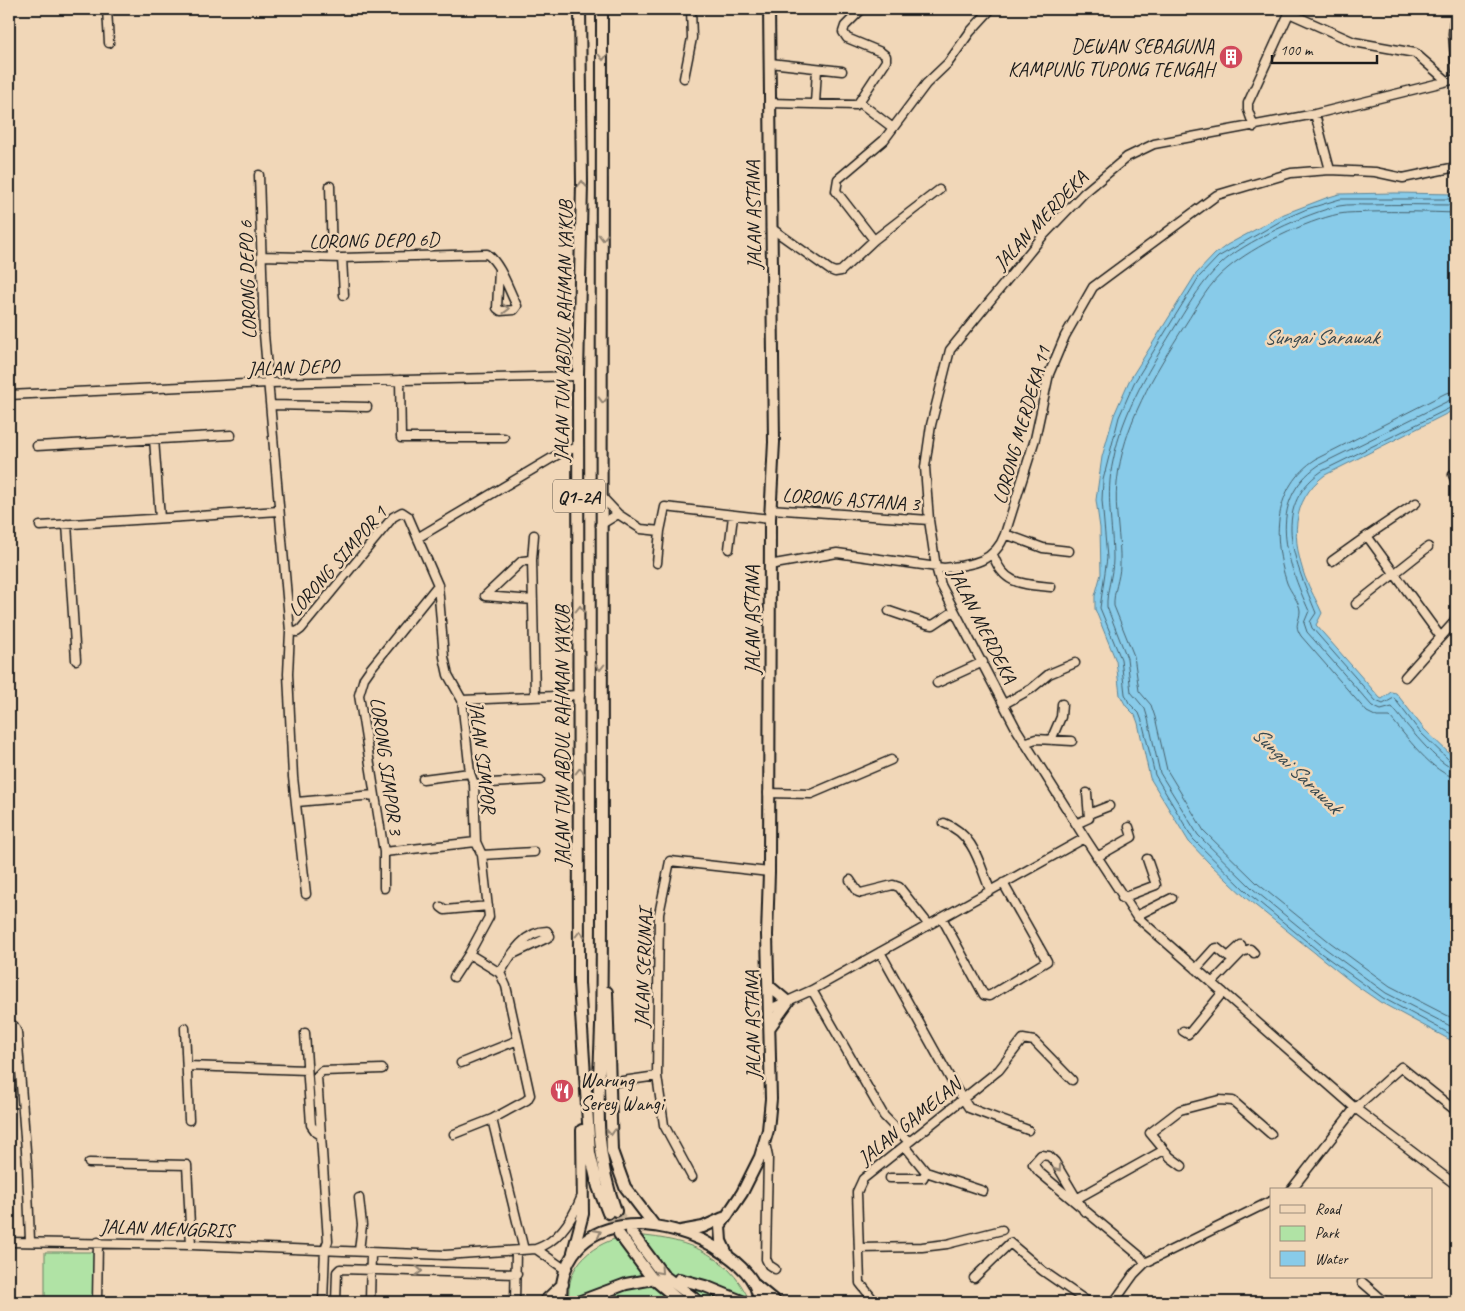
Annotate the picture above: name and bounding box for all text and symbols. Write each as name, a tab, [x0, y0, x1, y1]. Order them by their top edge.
scale bar	[1272, 32, 1378, 64]
place label: DEWAN SEBAGUNA KAMPUNG TUPONG TENGAH	[1008, 34, 1218, 82]
text: 100 m	[1280, 41, 1314, 60]
building icon: DEWAN SEBAGUNA KAMPUNG TUPONG TENGAH	[1218, 44, 1244, 70]
one-way arrow	[598, 54, 608, 62]
street label: JALAN ASTANA	[740, 159, 767, 271]
street label: JALAN MERDEKA	[987, 165, 1093, 276]
one-way arrow	[577, 180, 587, 188]
street label: JALAN TUN ABDUL RAHMAN YA'KUB	[549, 198, 578, 463]
street label: LORONG DEPO 6	[233, 219, 262, 340]
street label: LORONG DEPO 6D	[309, 227, 441, 254]
one-way arrow	[598, 234, 608, 242]
one-way arrow	[503, 304, 511, 315]
water label: Sungai Sarawak	[1264, 324, 1381, 350]
street label: LORONG MERDEKA 11	[987, 342, 1056, 507]
street label: JALAN DEPO	[246, 353, 341, 382]
one-way arrow	[598, 396, 608, 404]
road number: Q1-2A	[553, 480, 605, 512]
street label: LORONG ASTANA 3	[782, 482, 922, 517]
street label: LORONG SIMPOR 1	[282, 500, 393, 622]
street label: JALAN MERDEKA	[942, 562, 1023, 688]
street label: JALAN ASTANA	[740, 565, 765, 675]
street label: JALAN TUN ABDUL RAHMAN YA'KUB	[550, 603, 575, 868]
one-way arrow	[575, 605, 585, 612]
one-way arrow	[595, 664, 605, 672]
street label: LORONG SIMPOR 3	[364, 696, 409, 838]
street label: JALAN SIMPOR	[463, 699, 502, 817]
water label: Sungai Sarawak	[1247, 721, 1349, 821]
one-way arrow	[575, 767, 585, 775]
street label: JALAN SERUNAI	[629, 904, 658, 1029]
one-way arrow	[575, 930, 585, 938]
street label: JALAN ASTANA	[739, 969, 766, 1081]
place label: Warung Serey Wangi	[580, 1068, 666, 1116]
street label: JALAN GAMELAN	[852, 1070, 968, 1171]
restaurant icon: Warung Serey Wangi	[549, 1078, 575, 1104]
one-way arrow	[606, 1128, 617, 1136]
one-way arrow	[1052, 1163, 1062, 1172]
legend	[1270, 1188, 1432, 1278]
text: Road	[1315, 1200, 1342, 1219]
street label: JALAN MENGGRIS	[99, 1214, 237, 1243]
text: Park	[1315, 1224, 1340, 1243]
one-way arrow	[593, 1229, 602, 1239]
text: Water	[1315, 1250, 1349, 1269]
one-way arrow	[415, 1266, 423, 1277]
one-way arrow	[654, 1266, 663, 1275]

